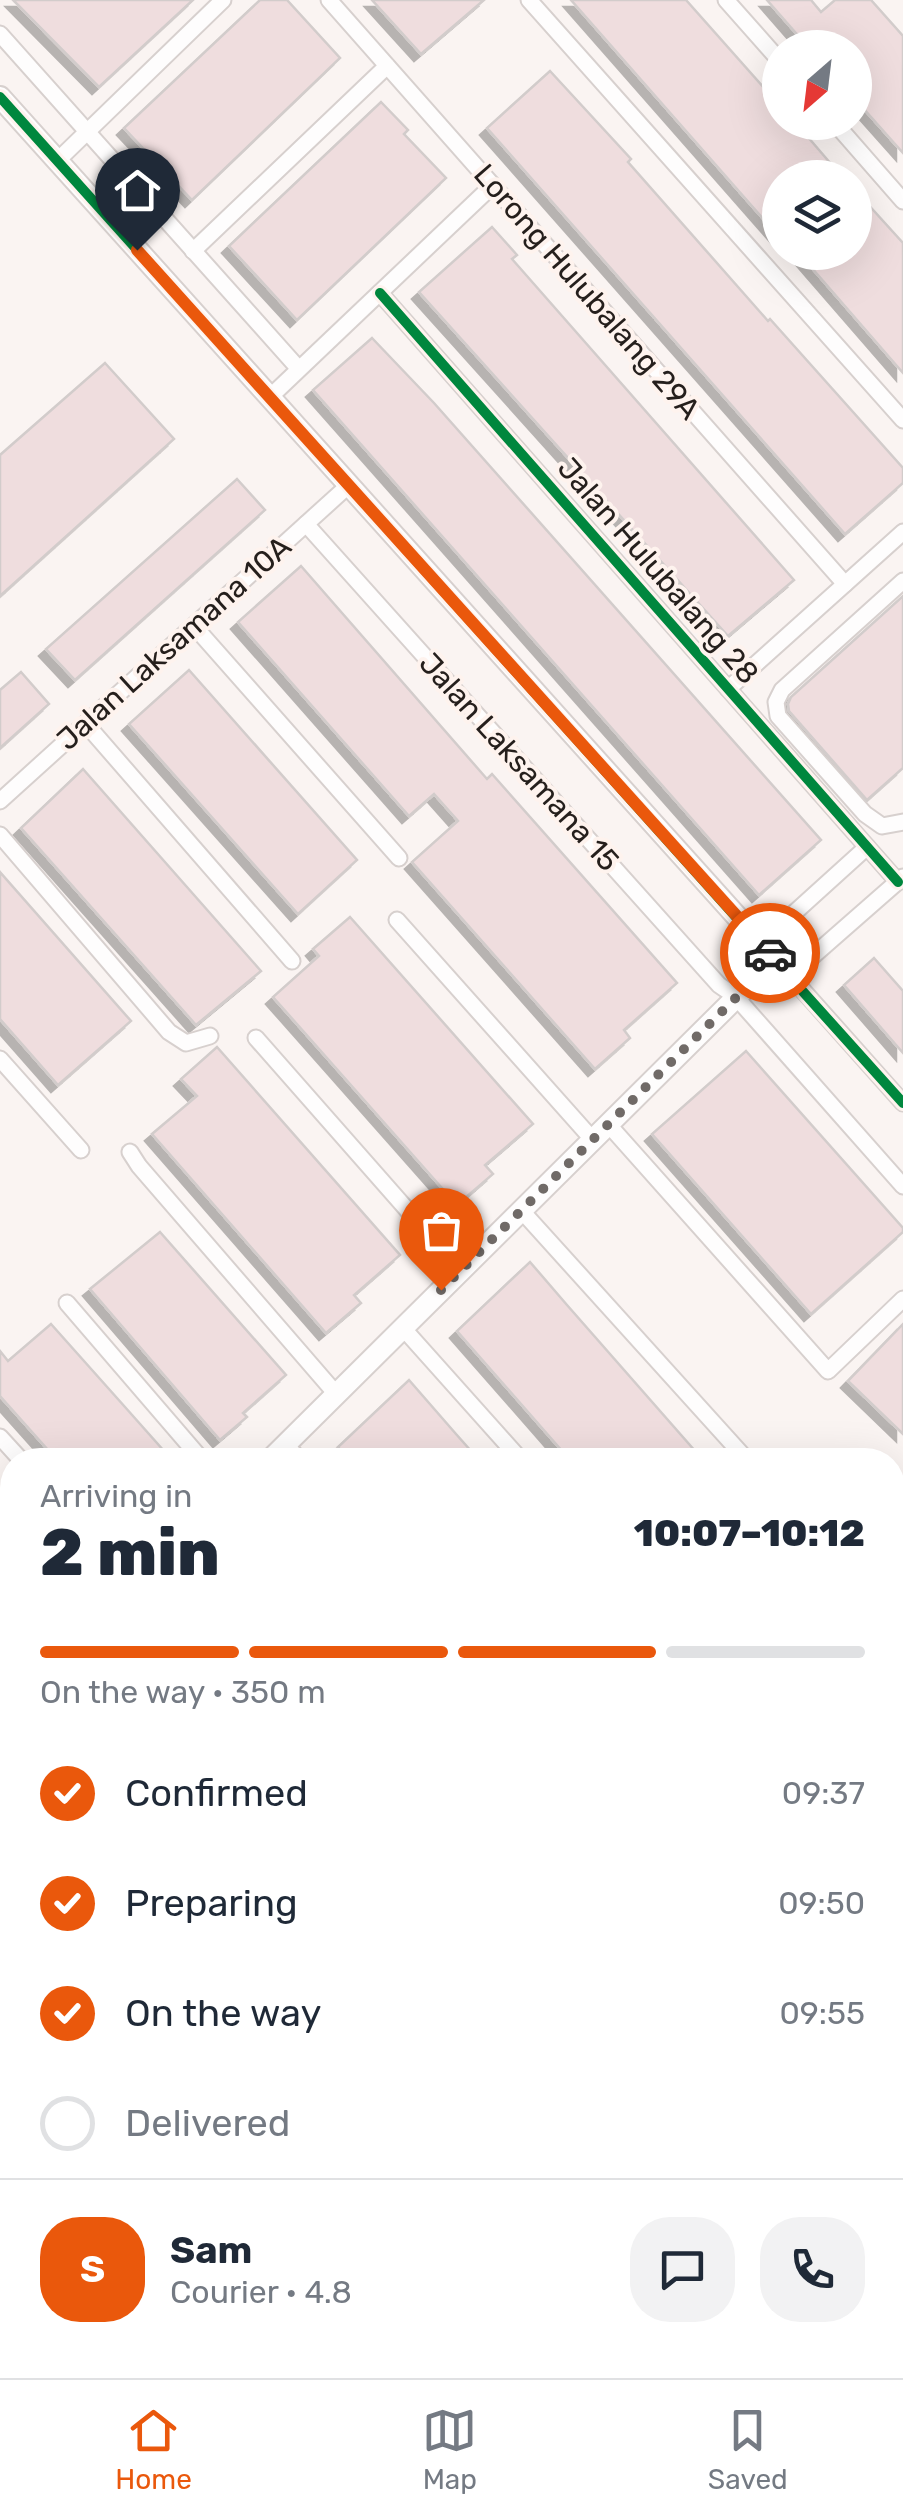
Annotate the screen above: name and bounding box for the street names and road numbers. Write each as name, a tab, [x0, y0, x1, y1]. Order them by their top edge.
street label: Lorong Hulubalang 29A	[466, 157, 708, 427]
street label: Jalan Hulubalang 28	[550, 450, 766, 692]
street label: Jalan Laksamana 10A	[50, 528, 298, 758]
street label: Jalan Laksamana 15	[412, 645, 626, 879]

